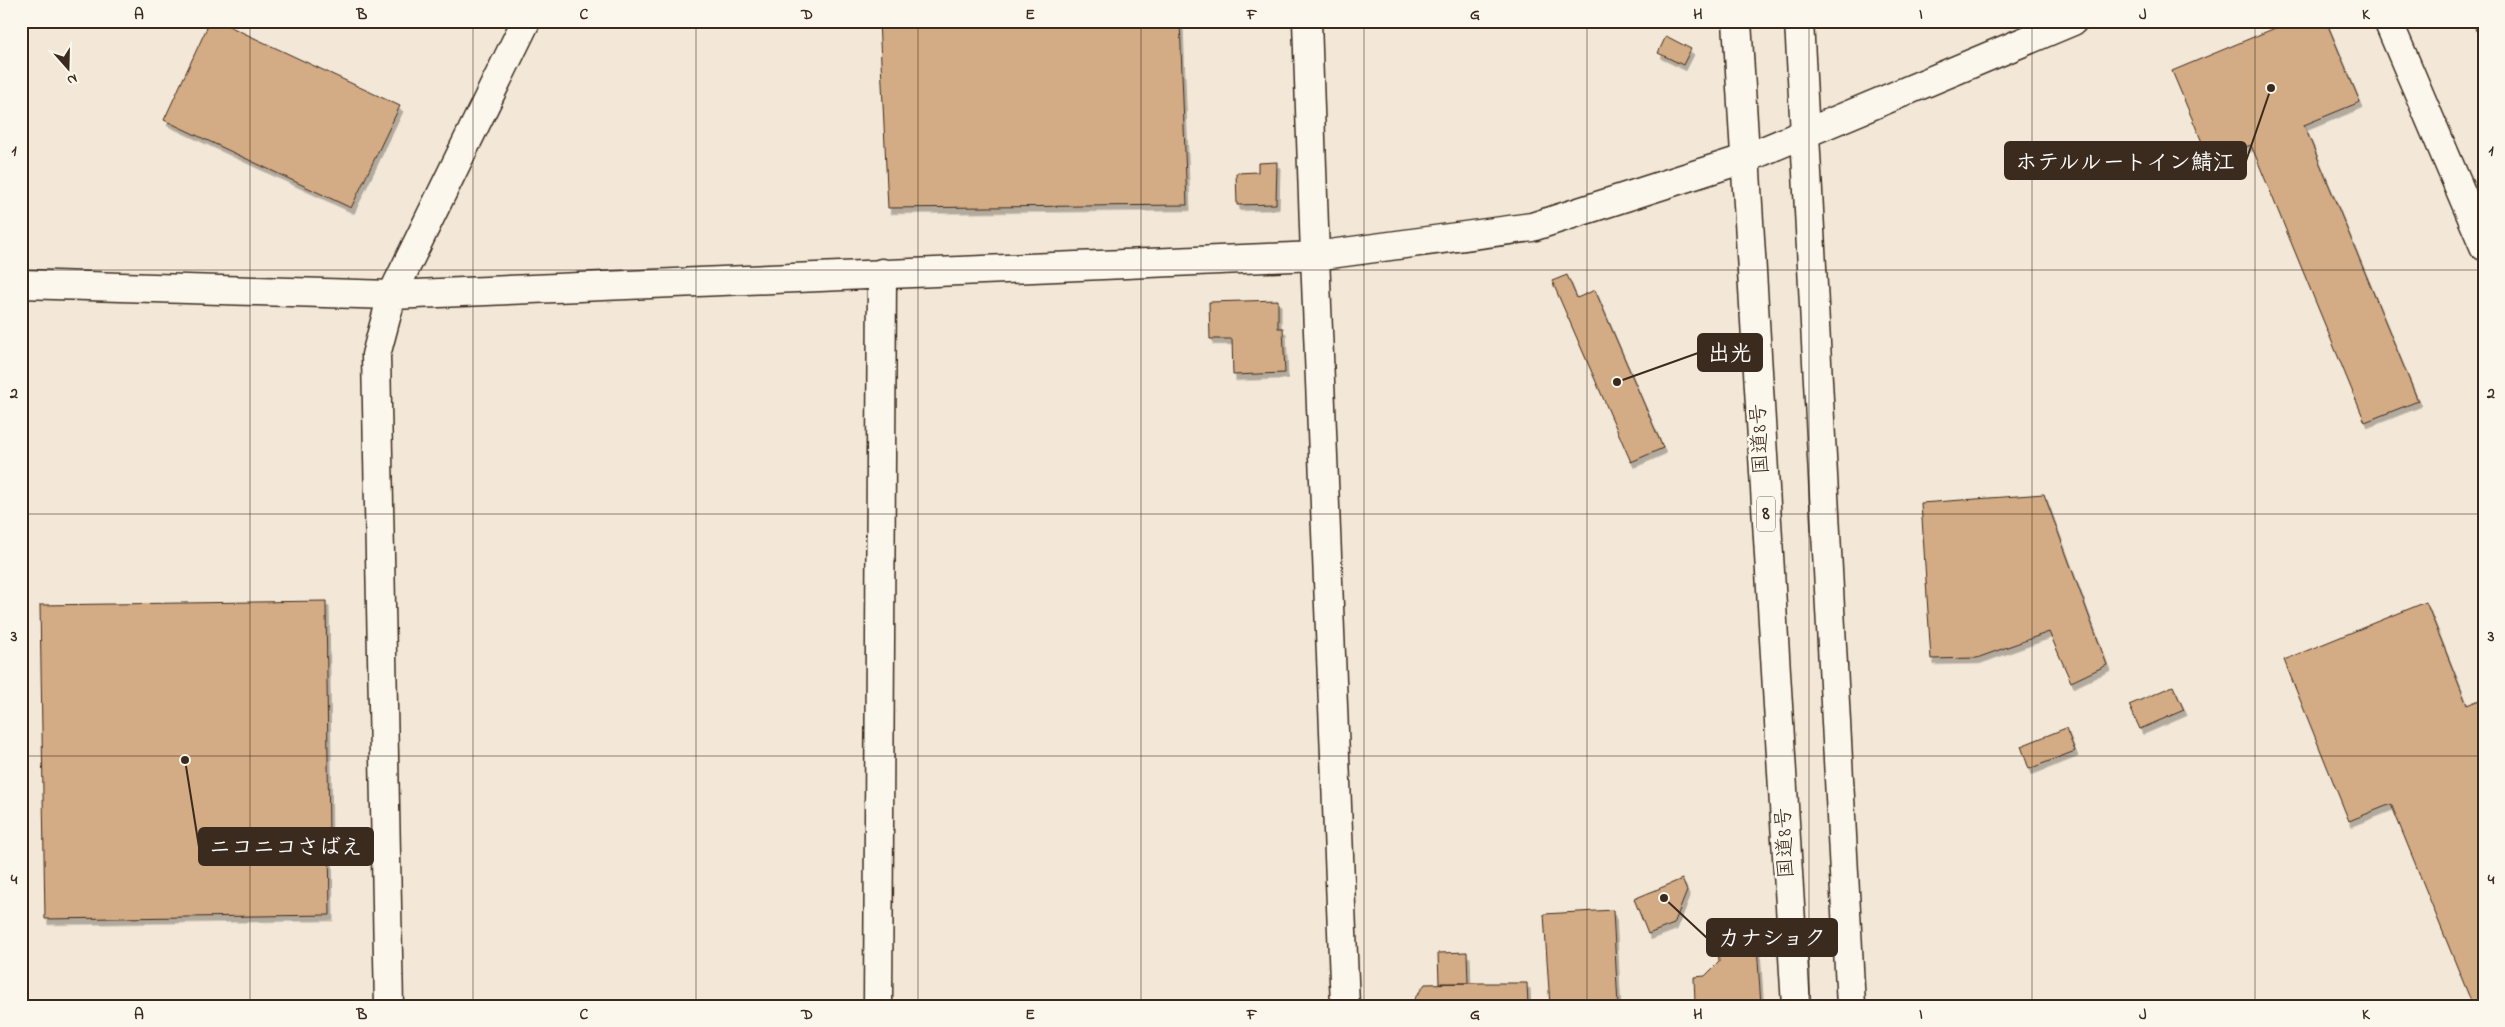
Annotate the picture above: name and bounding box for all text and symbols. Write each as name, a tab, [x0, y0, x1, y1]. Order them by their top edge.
text: A	[134, 3, 144, 27]
text: B	[356, 3, 368, 27]
text: C	[580, 3, 589, 27]
text: D	[800, 3, 813, 27]
text: E	[1025, 3, 1035, 27]
text: F	[1246, 3, 1258, 27]
text: G	[1470, 3, 1480, 27]
text: H	[1693, 3, 1703, 27]
text: I	[1919, 3, 1923, 27]
text: J	[2139, 3, 2147, 27]
text: K	[2362, 3, 2371, 27]
north arrow	[42, 42, 92, 92]
text: N	[64, 67, 80, 90]
text: 1	[11, 139, 17, 163]
text: 1	[2488, 139, 2494, 163]
callout: ホテルルートイン鯖江	[2005, 142, 2246, 179]
text: ホテルルートイン鯖江	[2015, 148, 2235, 180]
callout: 出光	[1698, 334, 1762, 371]
text: 出光	[1708, 339, 1752, 371]
text: 2	[9, 382, 18, 406]
text: 2	[2486, 382, 2495, 406]
street label: 国道8号	[1744, 403, 1778, 475]
road number: 8	[1757, 496, 1775, 532]
text: 3	[10, 625, 18, 649]
text: 3	[2487, 625, 2495, 649]
street label: 国道8号	[1769, 807, 1803, 879]
callout: ニコニコさばえ	[199, 828, 373, 865]
text: ニコニコさばえ	[209, 833, 363, 865]
text: 4	[10, 868, 18, 892]
text: 4	[2487, 868, 2495, 892]
callout: カナショク	[1707, 919, 1837, 956]
text: カナショク	[1718, 924, 1826, 956]
text: A	[134, 1003, 144, 1027]
text: B	[356, 1003, 368, 1027]
text: C	[580, 1003, 589, 1027]
text: D	[800, 1003, 813, 1027]
text: E	[1025, 1003, 1035, 1027]
text: F	[1246, 1003, 1258, 1027]
text: G	[1470, 1003, 1480, 1027]
text: H	[1693, 1003, 1703, 1027]
text: I	[1919, 1003, 1923, 1027]
text: J	[2139, 1003, 2147, 1027]
text: K	[2362, 1003, 2371, 1027]

